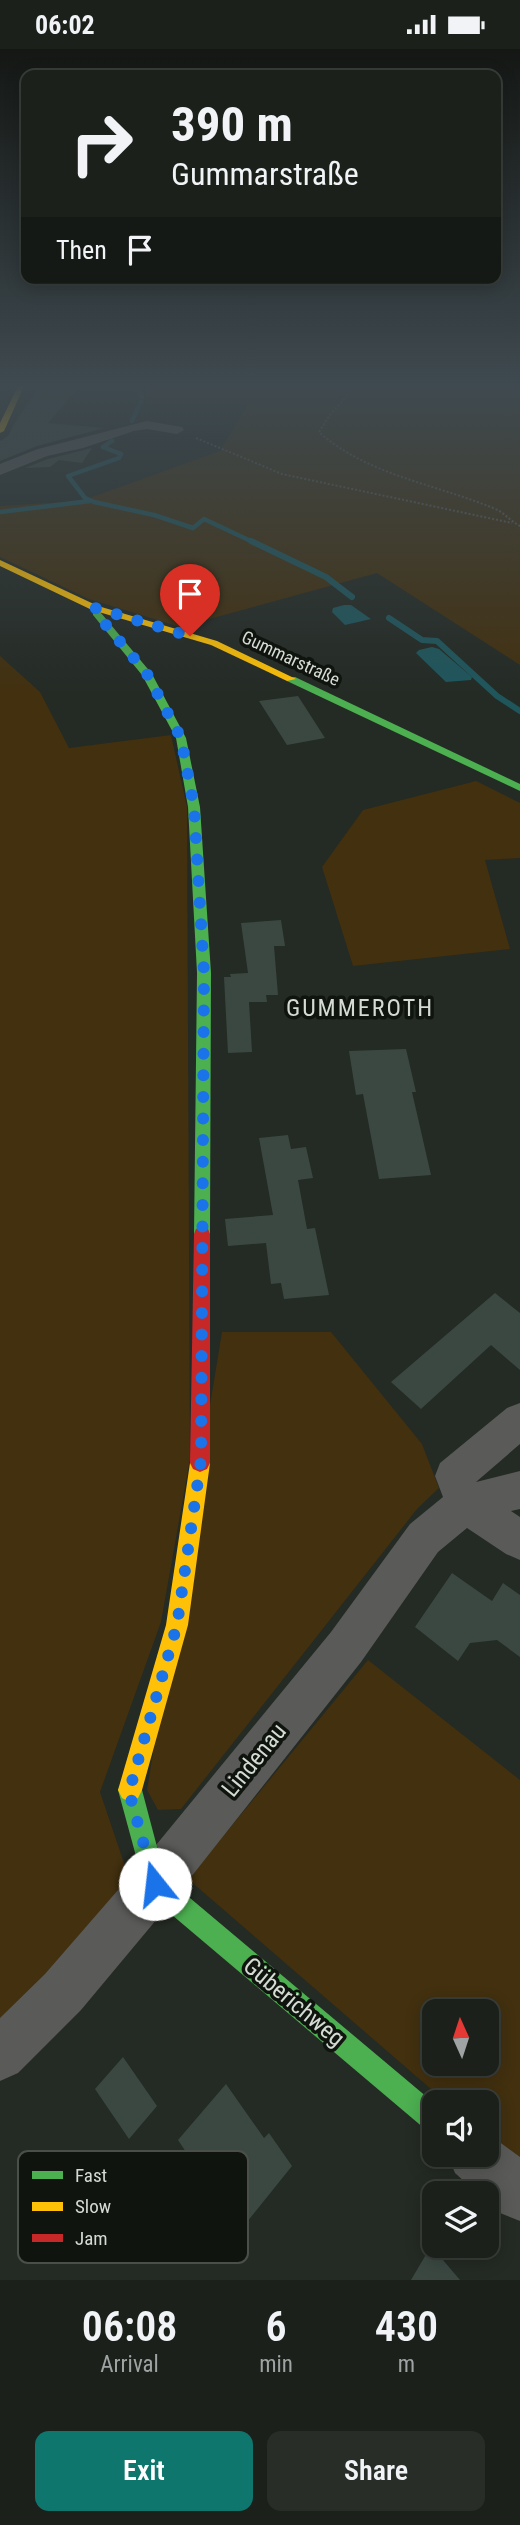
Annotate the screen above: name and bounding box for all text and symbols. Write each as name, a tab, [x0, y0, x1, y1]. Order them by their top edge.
text: 06:02	[35, 10, 95, 40]
text: 390 m	[171, 96, 293, 153]
icon: right	[56, 98, 147, 189]
text: Gummarstraße	[171, 155, 359, 193]
icon: arrive	[121, 231, 159, 269]
text: Then	[56, 235, 107, 265]
pin	[160, 564, 220, 636]
icon: arrive	[171, 575, 209, 613]
street label: Gummarstraße	[239, 626, 343, 690]
district label: GUMMEROTH	[286, 994, 434, 1022]
street label: Lindenau	[216, 1718, 292, 1802]
position arrow	[118, 1847, 192, 1921]
street label: Güberichweg	[238, 1952, 350, 2052]
north arrow	[422, 1999, 499, 2075]
map controls	[422, 1999, 499, 2258]
button: sound	[422, 2090, 499, 2167]
legend	[18, 2151, 248, 2263]
text: Fast	[75, 2164, 107, 2187]
button: layers	[422, 2181, 499, 2258]
text: Slow	[75, 2195, 111, 2218]
text: Jam	[75, 2227, 108, 2250]
text: 06:08	[82, 2302, 177, 2351]
text: 6	[266, 2302, 287, 2351]
text: 430	[375, 2302, 438, 2351]
text: Arrival	[100, 2351, 159, 2378]
text: min	[259, 2351, 293, 2378]
text: m	[398, 2351, 415, 2378]
button: Exit	[35, 2431, 253, 2511]
button: Share	[267, 2431, 485, 2511]

